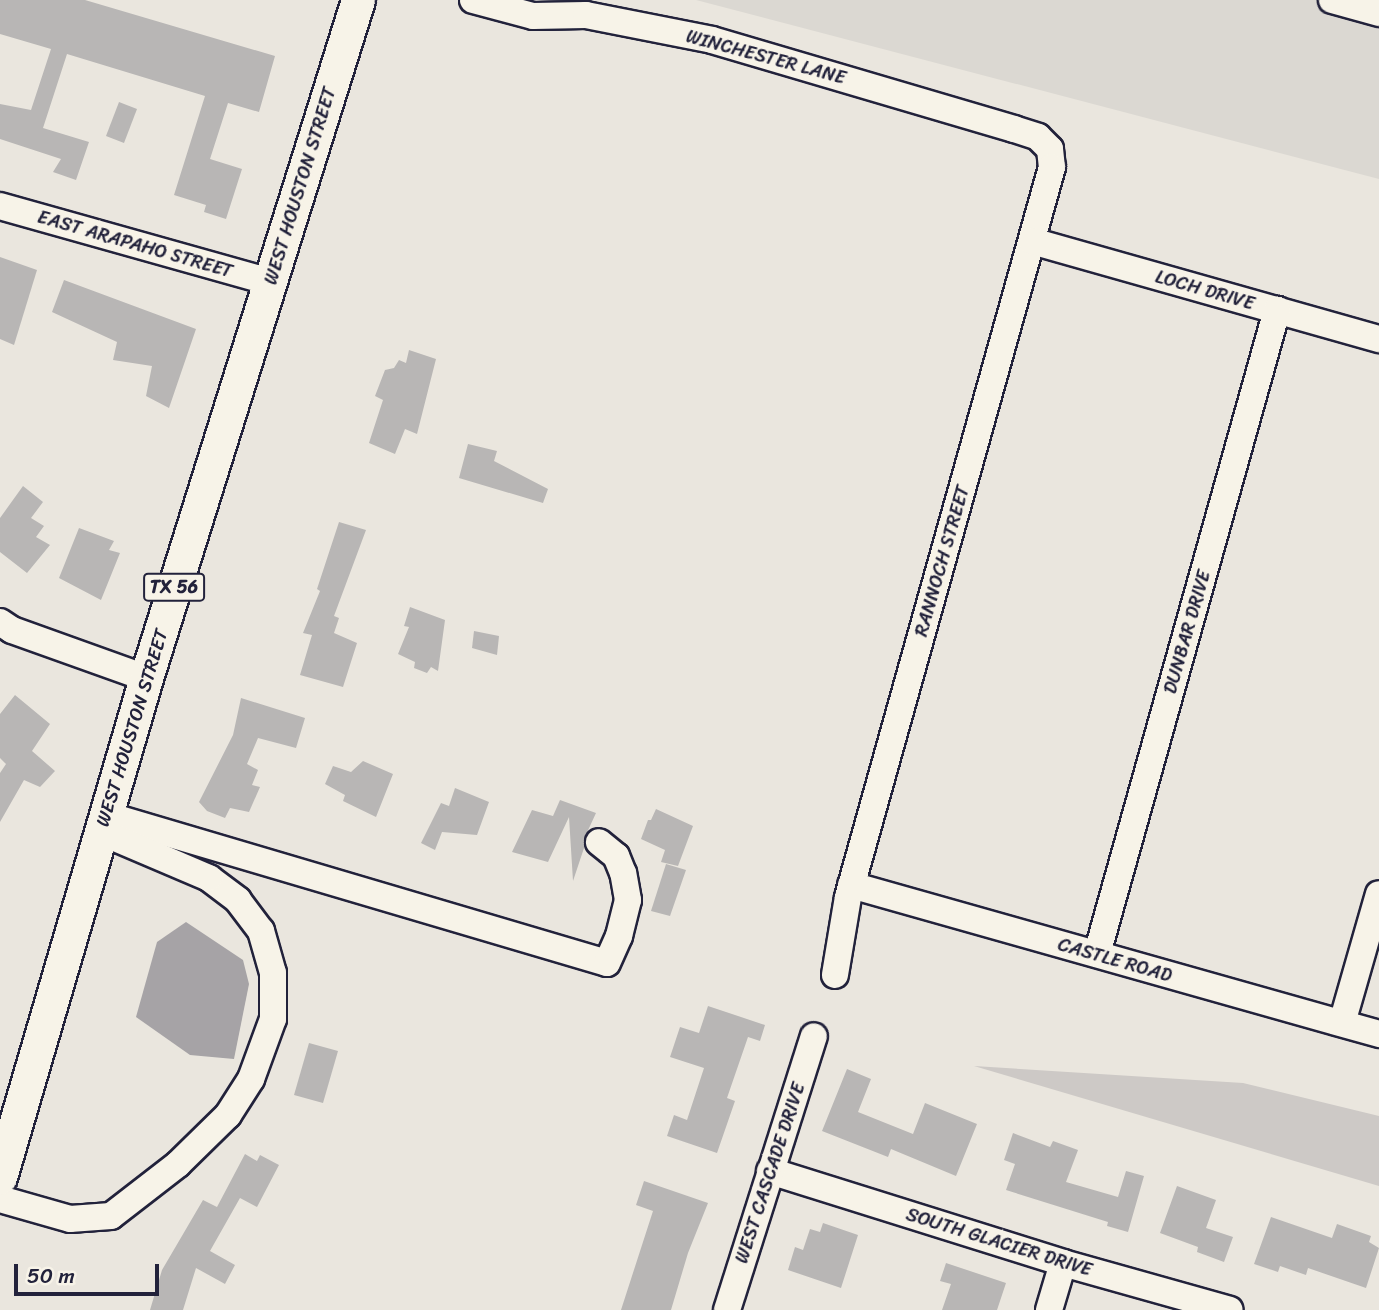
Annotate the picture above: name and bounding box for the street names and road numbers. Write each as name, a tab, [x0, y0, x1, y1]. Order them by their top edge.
street label: WINCHESTER LANE	[684, 25, 848, 89]
street label: WEST HOUSTON STREET	[259, 84, 341, 288]
street label: EAST ARAPAHO STREET	[33, 205, 237, 283]
street label: LOCH DRIVE	[1152, 265, 1258, 315]
street label: RANNOCH STREET	[909, 482, 975, 640]
street label: DUNBAR DRIVE	[1158, 566, 1216, 698]
road number: TX 56	[142, 572, 206, 602]
street label: WEST HOUSTON STREET	[91, 626, 173, 830]
street label: CASTLE ROAD	[1055, 933, 1175, 987]
street label: WEST CASCADE DRIVE	[730, 1079, 810, 1267]
street label: SOUTH GLACIER DRIVE	[903, 1203, 1095, 1281]

